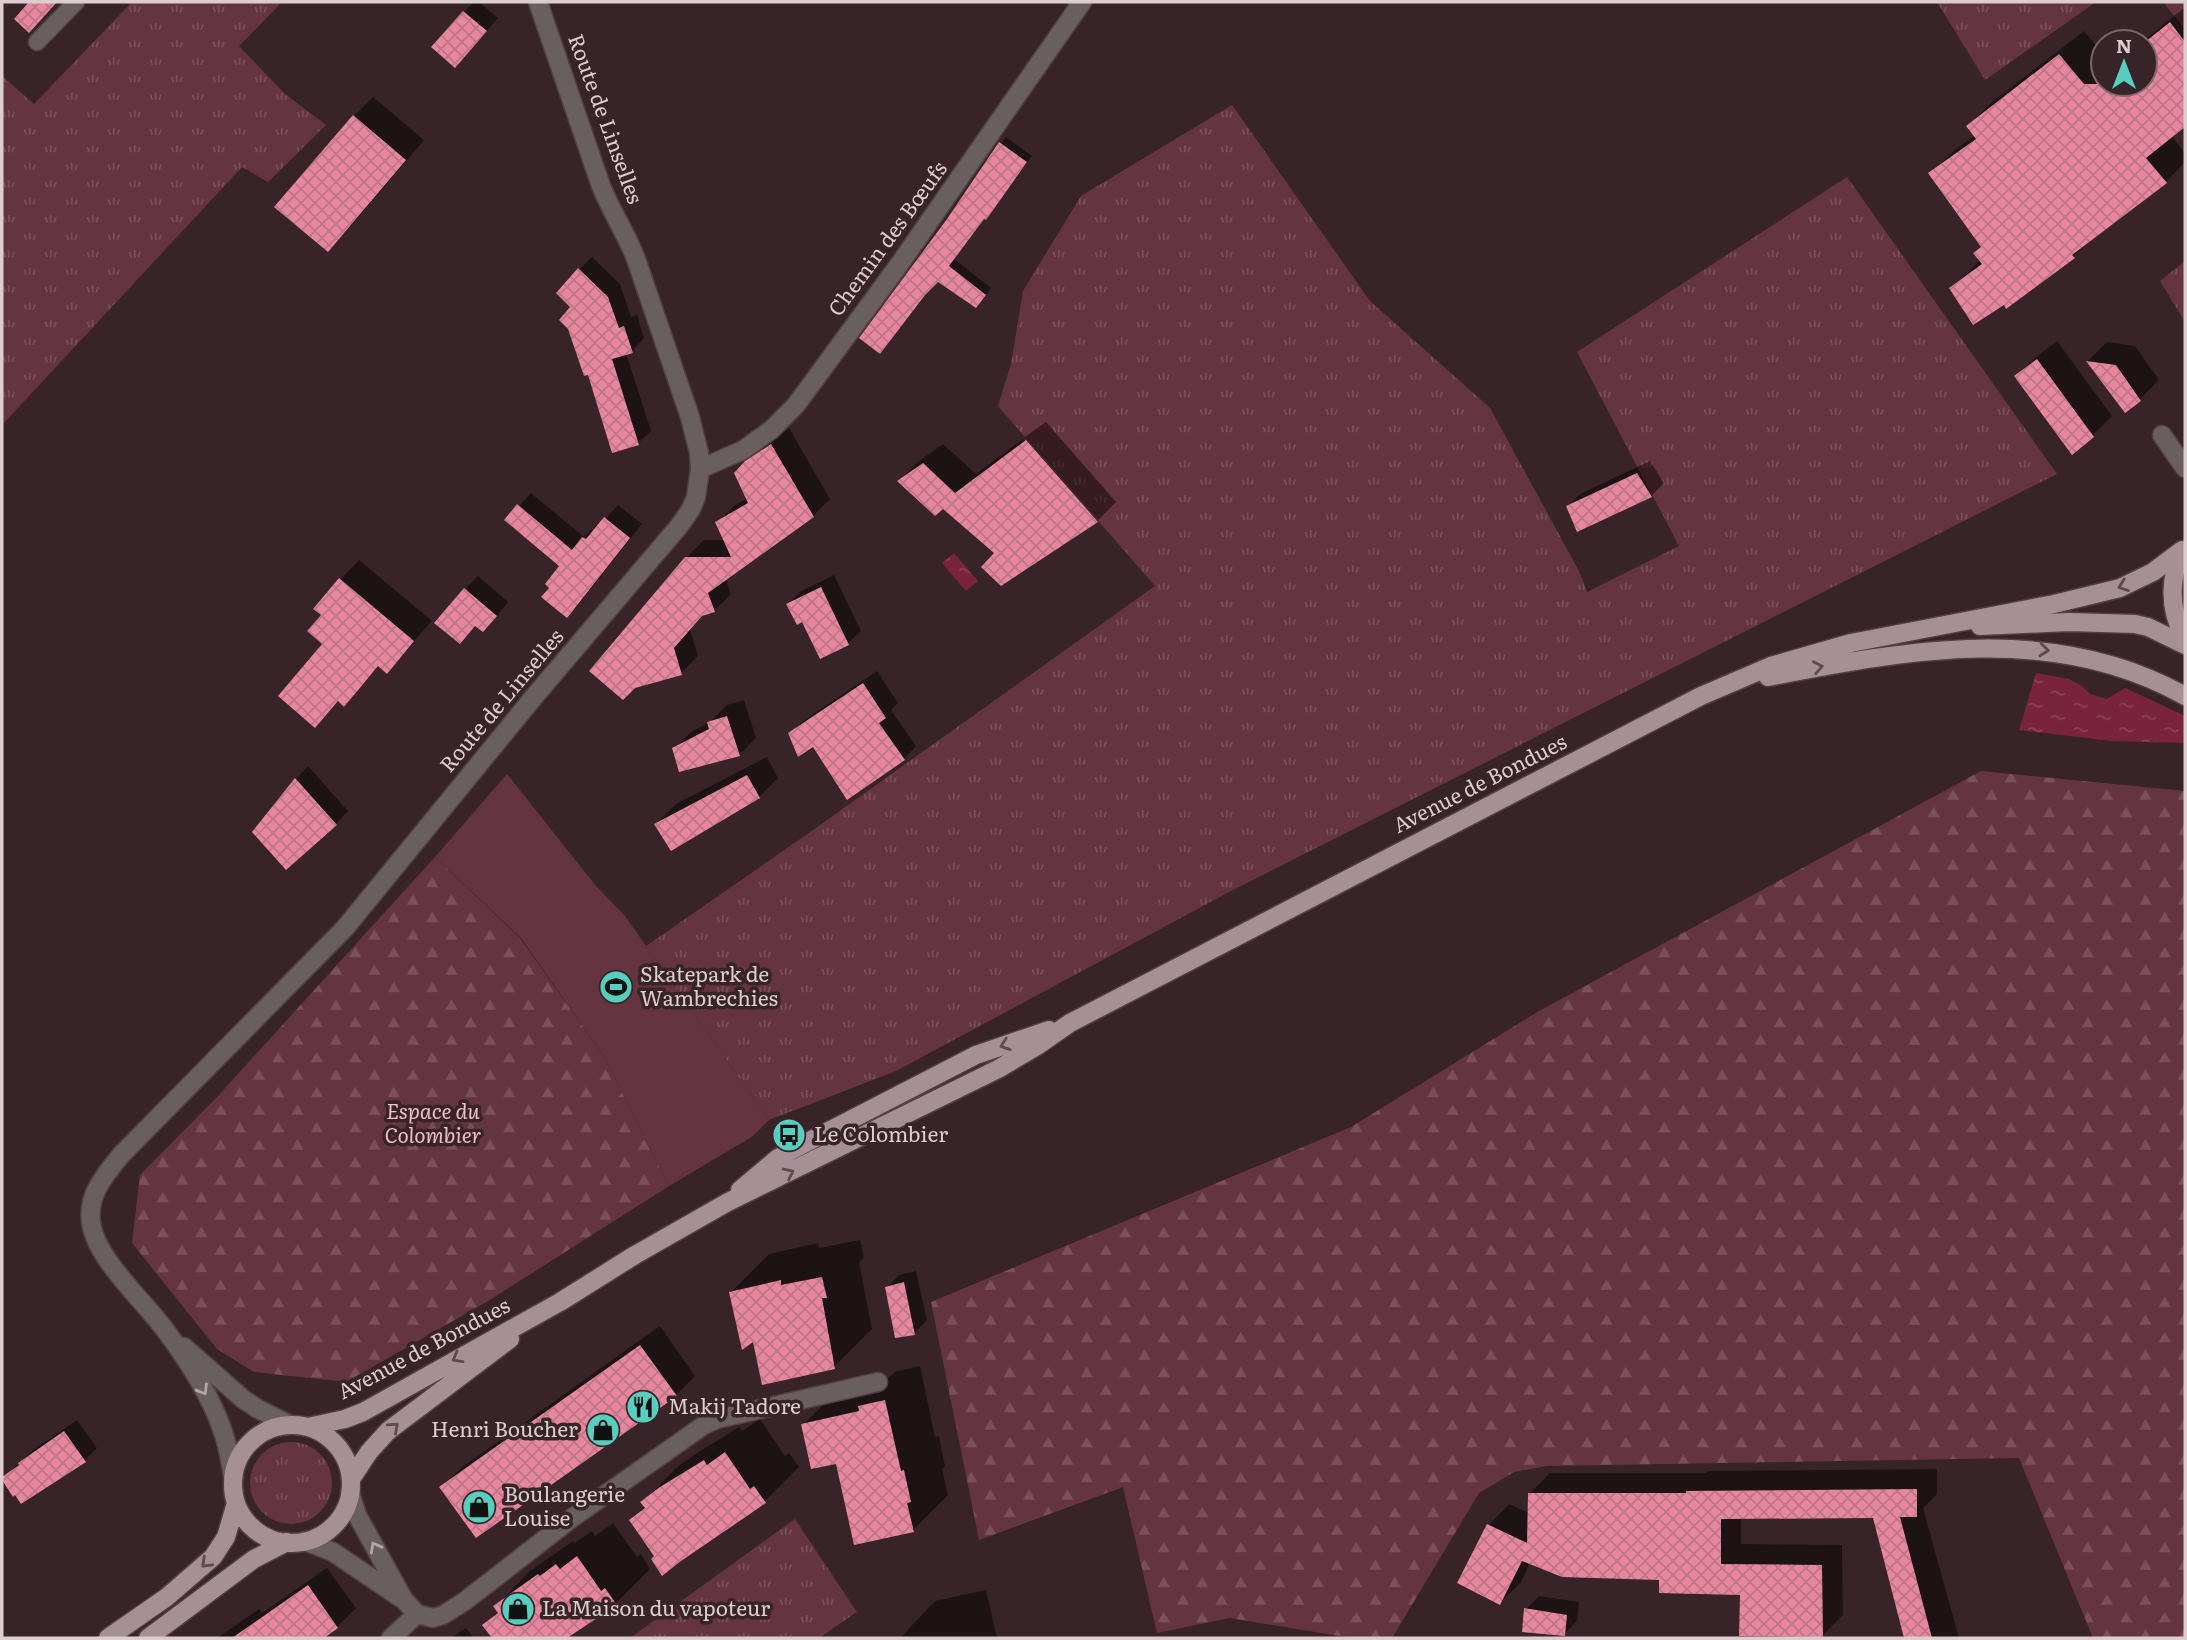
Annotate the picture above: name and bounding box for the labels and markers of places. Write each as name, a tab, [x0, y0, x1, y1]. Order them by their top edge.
place label: Skatepark de Wambrechies	[640, 957, 778, 1012]
sports icon: Skatepark de Wambrechies	[597, 968, 635, 1006]
bus stop icon: Le Colombier	[770, 1116, 808, 1154]
place label: Le Colombier	[814, 1117, 948, 1148]
restaurant icon: Makij Tadore	[624, 1388, 662, 1426]
place label: Makij Tadore	[668, 1389, 801, 1420]
shop icon: Henri Boucher	[584, 1411, 622, 1449]
place label: Henri Boucher	[431, 1412, 578, 1443]
place label: Boulangerie Louise	[504, 1477, 625, 1532]
shop icon: Boulangerie Louise	[460, 1488, 498, 1526]
shop icon: La Maison du vapoteur	[499, 1590, 537, 1628]
place label: La Maison du vapoteur	[542, 1591, 770, 1622]

